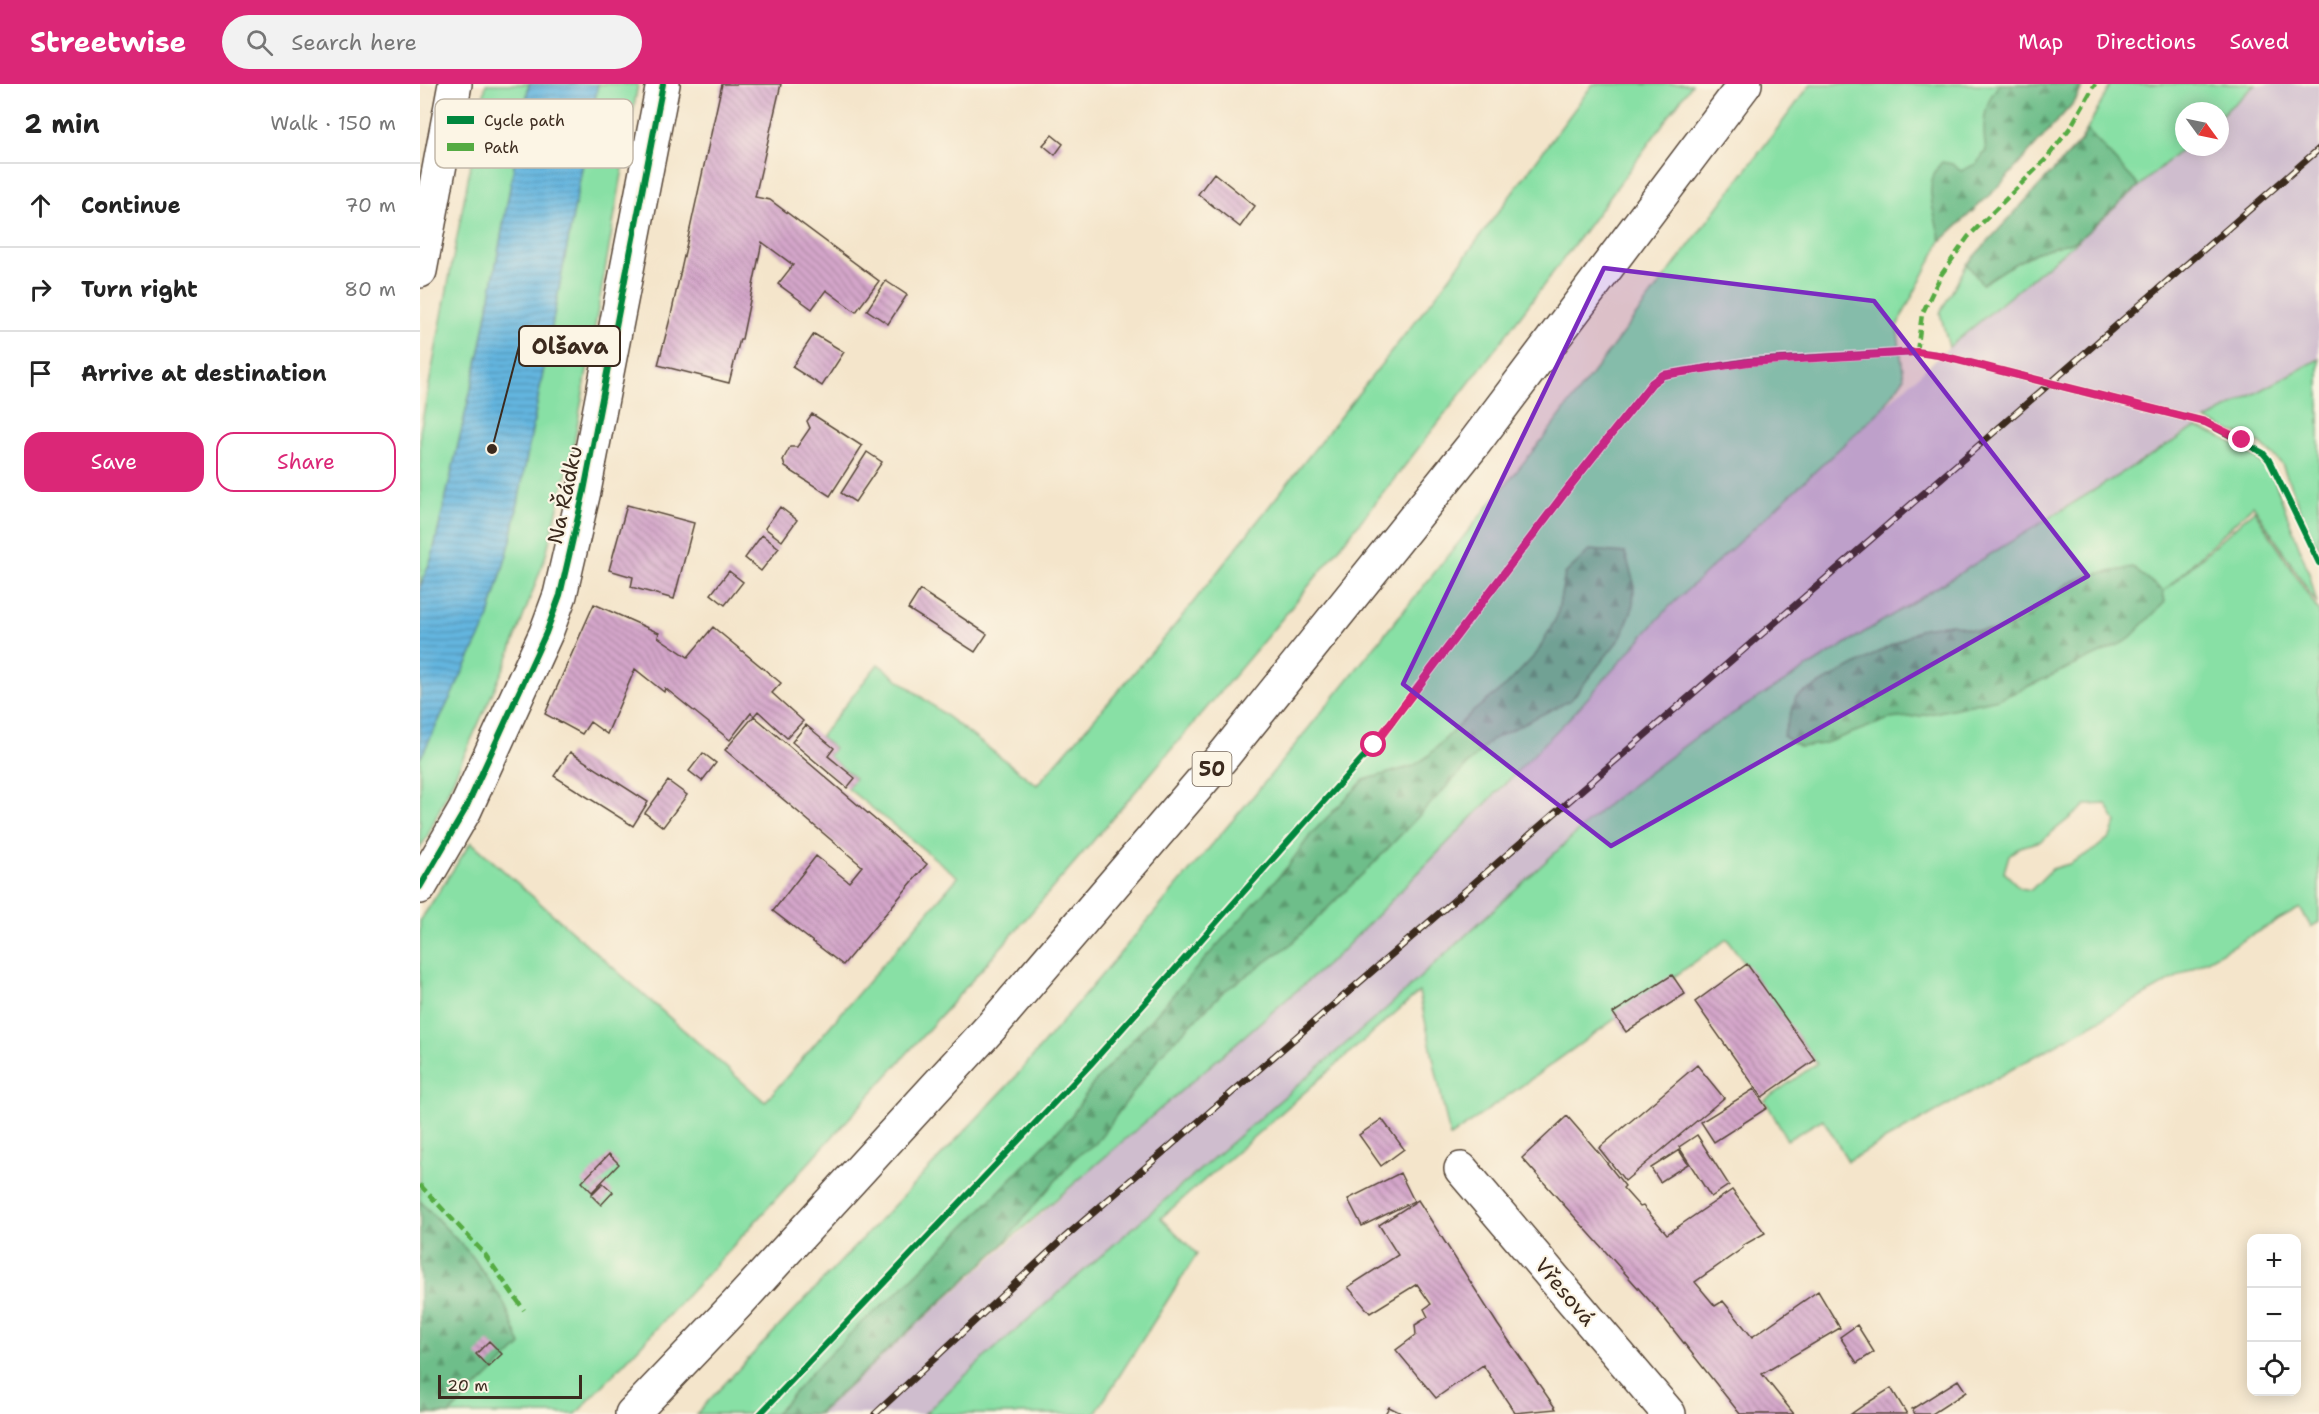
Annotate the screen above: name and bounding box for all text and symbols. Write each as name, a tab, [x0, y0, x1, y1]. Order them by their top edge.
search box	[222, 15, 642, 69]
text: Streetwise	[30, 23, 186, 61]
icon: search	[243, 26, 276, 59]
text: Search here	[291, 28, 417, 57]
text: Map	[2018, 28, 2063, 56]
text: Directions	[2096, 28, 2196, 56]
text: Saved	[2229, 28, 2289, 56]
legend	[435, 99, 633, 168]
north arrow	[2175, 102, 2229, 156]
text: 2 min	[24, 106, 100, 141]
text: Walk · 150 m	[270, 110, 396, 136]
text: Cycle path	[484, 110, 565, 131]
text: Path	[484, 137, 519, 158]
icon: ahead	[24, 189, 57, 222]
text: Continue	[81, 191, 181, 220]
text: 70 m	[344, 192, 396, 218]
icon: right	[24, 273, 57, 306]
text: Turn right	[81, 275, 198, 304]
text: 80 m	[344, 276, 396, 302]
callout: Olšava	[519, 326, 620, 366]
text: Olšava	[531, 332, 609, 361]
icon: arrive	[24, 357, 57, 390]
text: Arrive at destination	[81, 359, 327, 388]
route end	[2228, 426, 2254, 452]
button: Save	[24, 432, 204, 492]
button: Share	[216, 432, 396, 492]
street label: Na Řádku	[540, 443, 589, 547]
route start	[1360, 731, 1386, 757]
road number: 50	[1192, 752, 1232, 786]
map controls	[2247, 1234, 2301, 1396]
button: +	[2247, 1234, 2301, 1288]
street label: Vřesová	[1528, 1252, 1602, 1332]
button: −	[2247, 1288, 2301, 1342]
button: locate	[2247, 1342, 2301, 1396]
scale bar	[438, 1372, 582, 1400]
text: 20 m	[447, 1375, 488, 1396]

